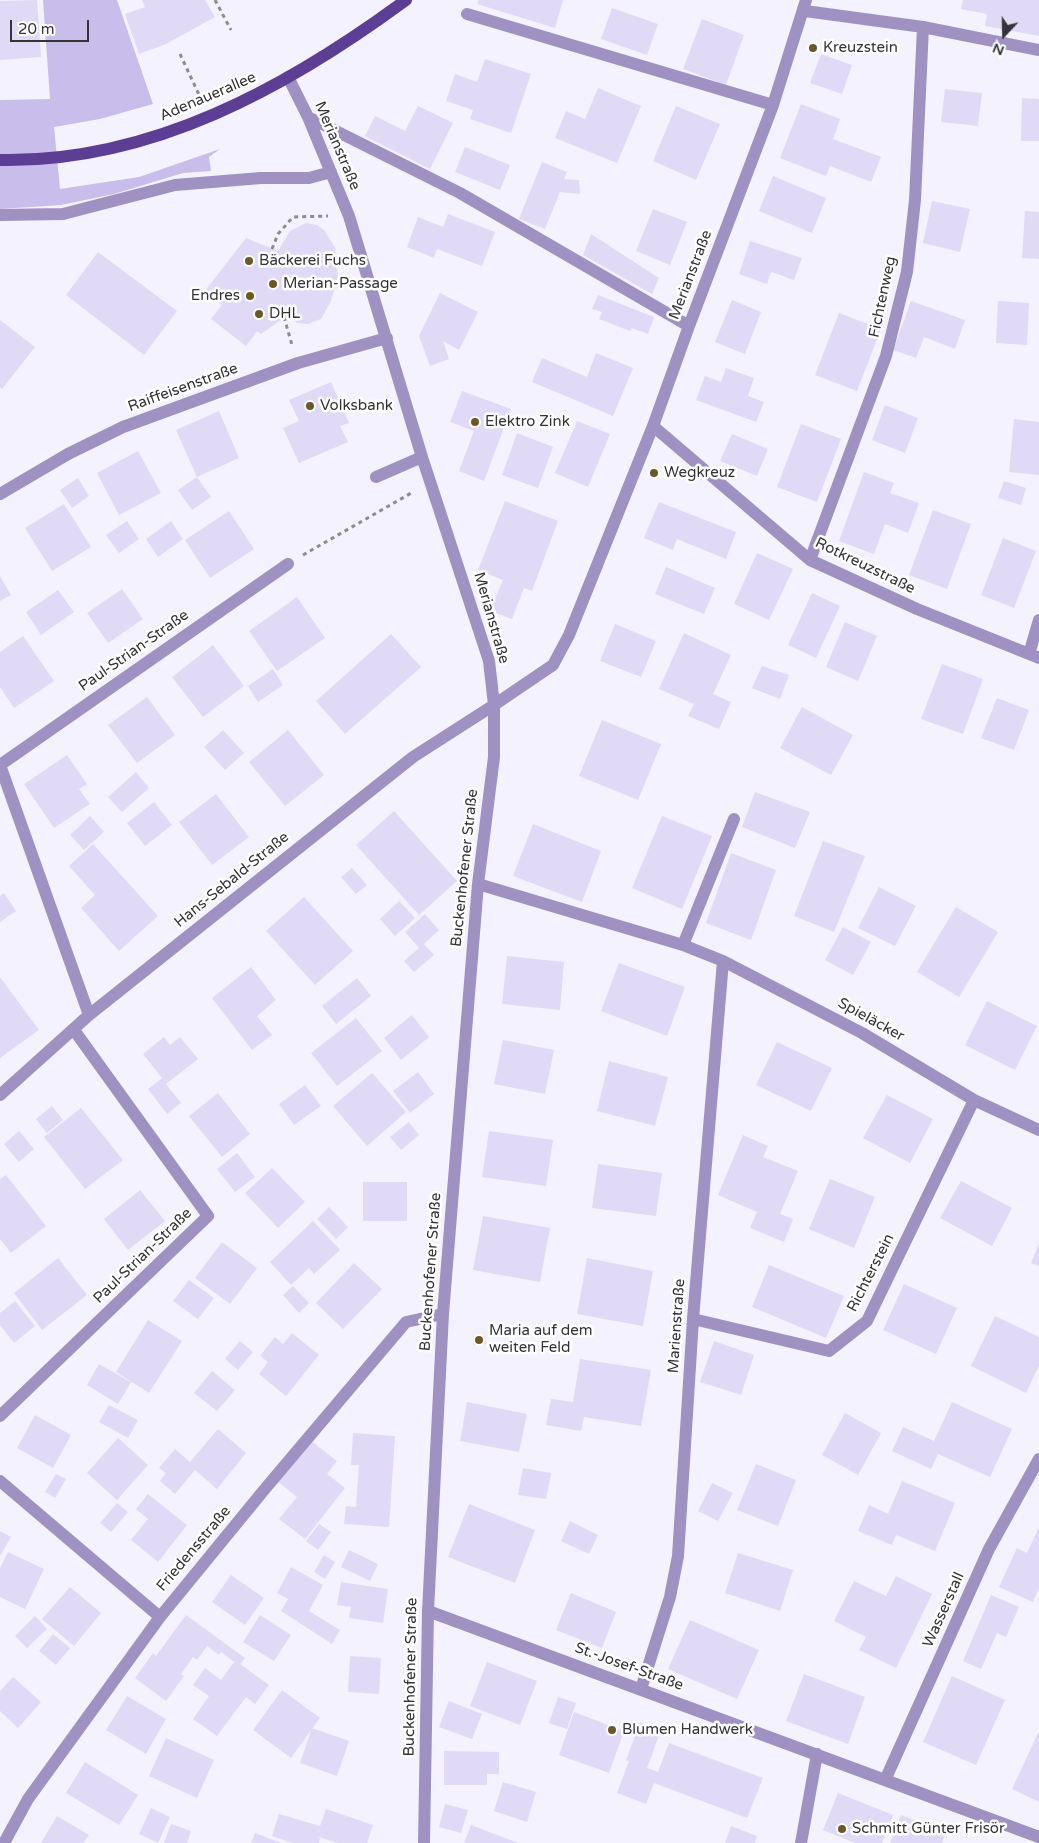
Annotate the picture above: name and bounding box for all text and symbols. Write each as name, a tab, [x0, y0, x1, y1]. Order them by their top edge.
scale bar	[12, 10, 91, 42]
north arrow	[979, 10, 1029, 60]
text: 20 m	[18, 20, 55, 38]
place label: Kreuzstein	[823, 39, 898, 57]
text: N	[990, 40, 1007, 59]
marker: Kreuzstein	[807, 42, 819, 54]
street label: Adenauerallee	[157, 69, 259, 125]
street label: Merianstraße	[310, 99, 364, 193]
street label: Merianstraße	[666, 228, 716, 322]
place label: Bäckerei Fuchs	[259, 252, 366, 270]
marker: Bäckerei Fuchs	[243, 255, 255, 267]
street label: Fichtenweg	[866, 255, 900, 339]
place label: Merian-Passage	[283, 275, 398, 293]
marker: Merian-Passage	[267, 278, 279, 290]
place label: Endres	[191, 287, 240, 305]
marker: Endres	[244, 290, 256, 302]
place label: DHL	[269, 305, 300, 323]
marker: DHL	[253, 308, 265, 320]
street label: Raiffeisenstraße	[126, 360, 240, 416]
place label: Volksbank	[320, 397, 393, 415]
marker: Volksbank	[304, 400, 316, 412]
place label: Elektro Zink	[485, 413, 570, 431]
marker: Elektro Zink	[469, 416, 481, 428]
place label: Wegkreuz	[664, 464, 735, 482]
marker: Wegkreuz	[648, 467, 660, 479]
street label: Rotkreuzstraße	[812, 534, 918, 598]
street label: Merianstraße	[469, 570, 513, 666]
street label: Paul-Strian-Straße	[76, 606, 192, 696]
street label: Buckenhofener Straße	[448, 788, 482, 948]
street label: Hans-Sebald-Straße	[171, 828, 293, 932]
street label: Spieläcker	[835, 994, 907, 1046]
street label: Buckenhofener Straße	[416, 1192, 446, 1352]
street label: Paul-Strian-Straße	[90, 1204, 196, 1308]
street label: Richterstein	[844, 1231, 898, 1315]
street label: Marienstraße	[665, 1278, 689, 1374]
place label: Maria auf dem weiten Feld	[489, 1322, 593, 1357]
marker: Maria auf dem weiten Feld	[473, 1334, 485, 1346]
street label: Friedensstraße	[153, 1503, 235, 1595]
street label: Wasserstall	[919, 1570, 969, 1650]
street label: Buckenhofener Straße	[401, 1597, 421, 1757]
street label: St.-Josef-Straße	[572, 1639, 686, 1695]
place label: Blumen Handwerk	[622, 1721, 753, 1739]
marker: Blumen Handwerk	[606, 1724, 618, 1736]
place label: Schmitt Günter Frisör	[852, 1820, 1005, 1838]
marker: Schmitt Günter Frisör	[836, 1823, 848, 1835]

